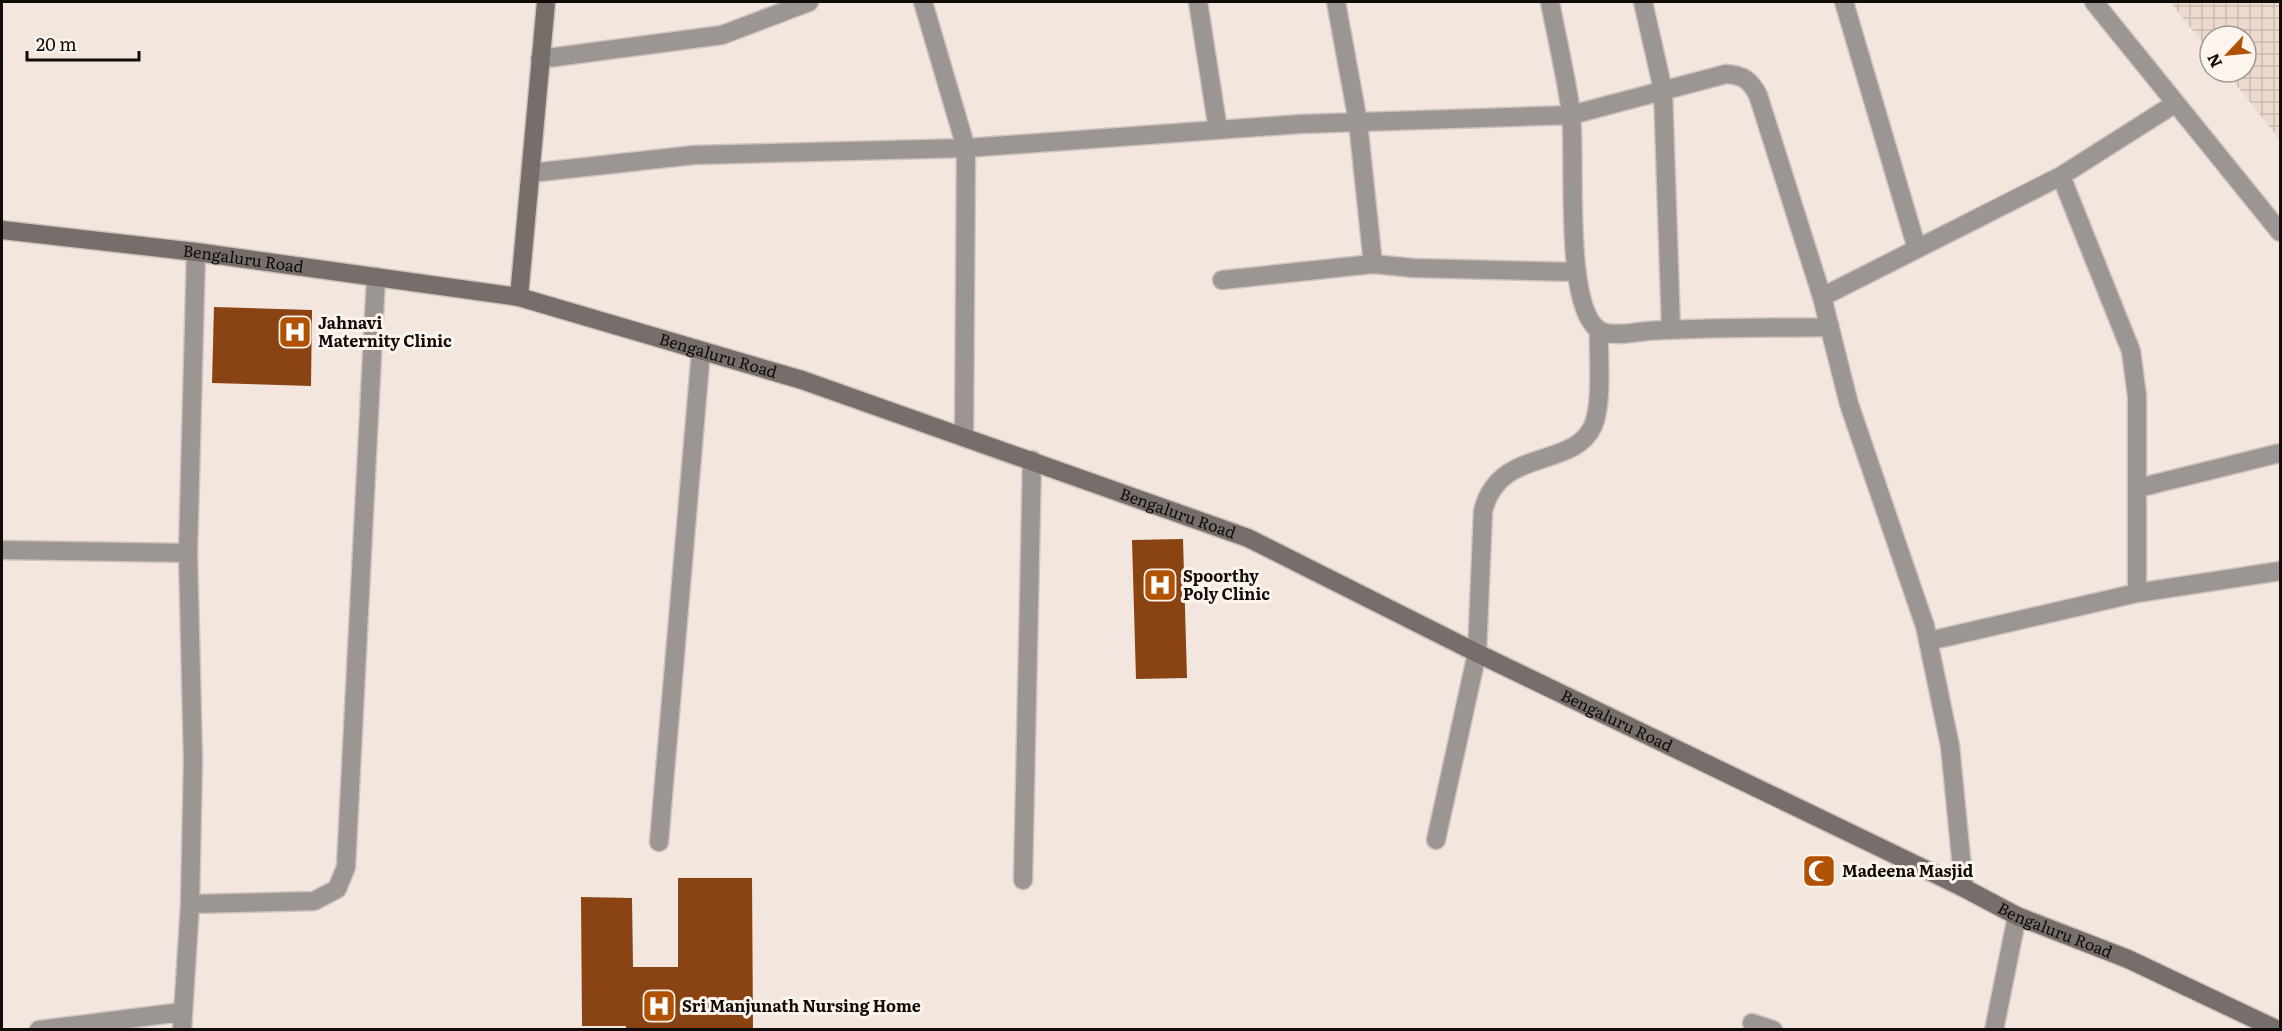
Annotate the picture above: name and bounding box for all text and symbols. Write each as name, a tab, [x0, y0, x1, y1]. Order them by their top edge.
scale bar	[27, 24, 140, 62]
north arrow	[2198, 24, 2258, 84]
text: 20 m	[36, 30, 77, 57]
text: N	[2200, 50, 2227, 72]
street label: Bengaluru Road	[182, 238, 306, 278]
place label: Jahnavi Maternity Clinic	[318, 310, 452, 352]
hospital icon: Jahnavi Maternity Clinic	[277, 314, 313, 350]
street label: Bengaluru Road	[657, 326, 781, 383]
street label: Bengaluru Road	[1117, 481, 1240, 544]
place label: Spoorthy Poly Clinic	[1183, 563, 1270, 605]
hospital icon: Spoorthy Poly Clinic	[1142, 567, 1178, 603]
street label: Bengaluru Road	[1557, 682, 1678, 757]
mosque icon: Madeena Masjid	[1801, 853, 1837, 889]
place label: Madeena Masjid	[1842, 858, 1974, 882]
street label: Bengaluru Road	[1994, 895, 2117, 963]
hospital icon: Sri Manjunath Nursing Home	[641, 988, 677, 1024]
place label: Sri Manjunath Nursing Home	[682, 993, 921, 1017]

